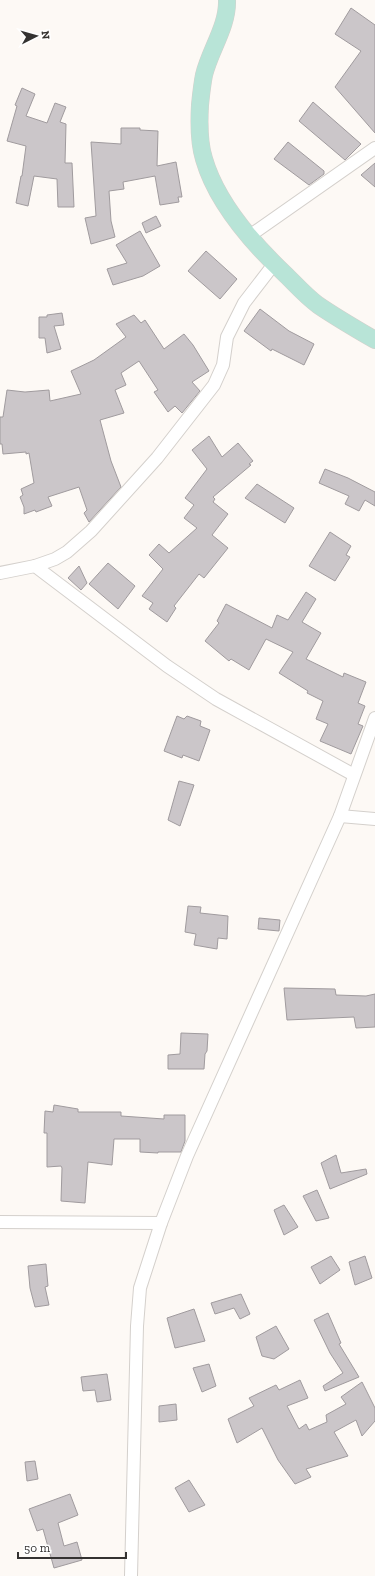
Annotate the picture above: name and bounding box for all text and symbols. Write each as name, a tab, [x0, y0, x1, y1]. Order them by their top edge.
north arrow	[16, 16, 56, 56]
text: N	[39, 30, 52, 40]
scale bar	[18, 1534, 126, 1560]
text: 50 m	[24, 1541, 51, 1555]

